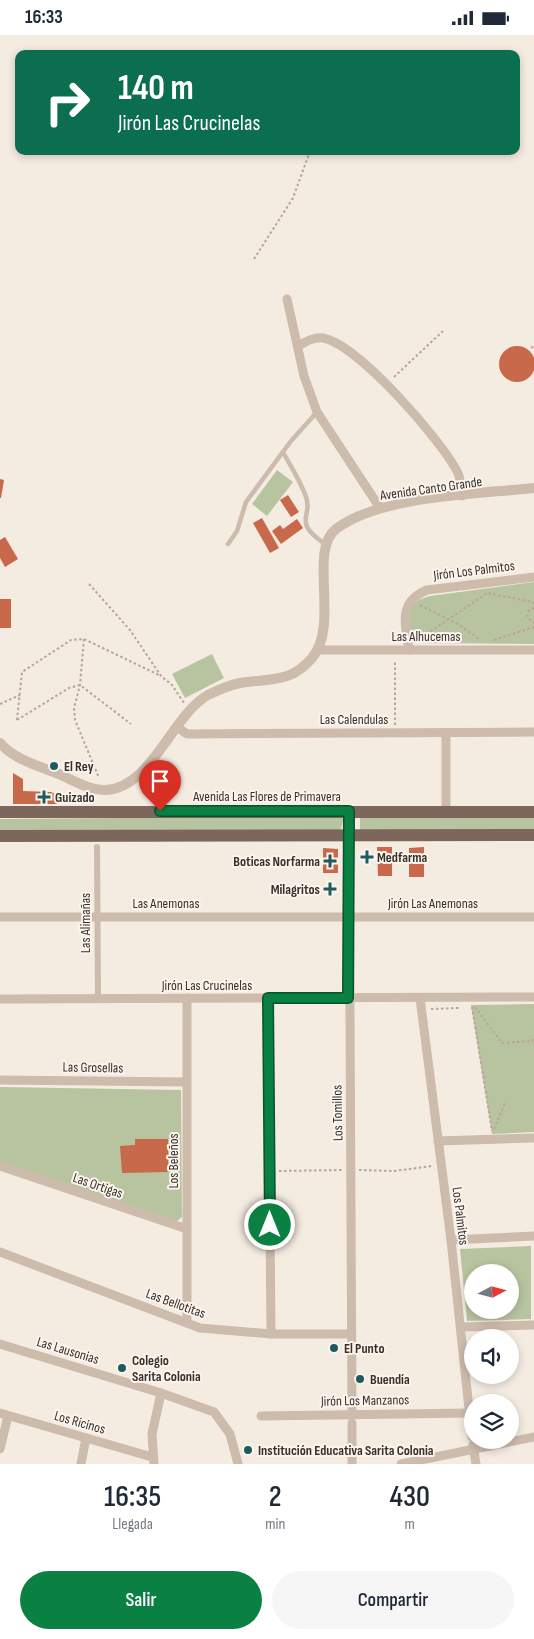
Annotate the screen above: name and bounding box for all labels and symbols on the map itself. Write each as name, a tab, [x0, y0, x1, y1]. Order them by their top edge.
street label: Avenida Canto Grande	[378, 473, 483, 504]
street label: Jirón Los Palmitos	[431, 557, 516, 584]
street label: Las Alhucemas	[391, 628, 461, 645]
street label: Las Calendulas	[320, 711, 388, 728]
place label: El Rey	[64, 758, 94, 775]
marker: El Rey	[48, 760, 60, 772]
pin	[139, 760, 181, 811]
street label: Avenida Las Flores de Primavera	[192, 788, 341, 805]
place label: Guizado	[55, 789, 95, 806]
marker: Guizado	[37, 790, 51, 804]
place label: Medfarma	[377, 849, 428, 866]
marker: Medfarma	[361, 851, 373, 863]
place label: Boticas Norfarma	[233, 853, 320, 870]
marker: Boticas Norfarma	[324, 855, 336, 867]
place label: Milagritos	[271, 881, 320, 898]
marker: Milagritos	[324, 883, 336, 895]
street label: Las Alimañas	[77, 893, 94, 953]
street label: Las Anemonas	[133, 895, 199, 912]
street label: Jirón Las Anemonas	[387, 895, 478, 912]
street label: Jirón Las Crucinelas	[161, 977, 252, 994]
street label: Las Grosellas	[62, 1058, 123, 1077]
street label: Los Tomillos	[329, 1085, 346, 1141]
street label: Los Beleños	[165, 1133, 182, 1189]
street label: Las Ortigas	[71, 1169, 125, 1202]
street label: Los Palmitos	[449, 1186, 472, 1246]
position arrow	[243, 1198, 295, 1250]
north arrow	[464, 1264, 519, 1319]
street label: Las Bellotitas	[144, 1285, 208, 1322]
street label: Las Lausonias	[35, 1333, 101, 1368]
place label: El Punto	[344, 1340, 385, 1357]
marker: El Punto	[328, 1342, 340, 1354]
place label: Colegio Sarita Colonia	[132, 1352, 201, 1385]
marker: Colegio Sarita Colonia	[116, 1362, 128, 1374]
place label: Buendía	[370, 1371, 410, 1388]
marker: Buendía	[354, 1373, 366, 1385]
street label: Jirón Los Manzanos	[320, 1391, 409, 1410]
street label: Los Ricinos	[52, 1407, 107, 1438]
place label: Institución Educativa Sarita Colonia	[258, 1442, 434, 1459]
marker: Institución Educativa Sarita Colonia	[242, 1444, 254, 1456]

